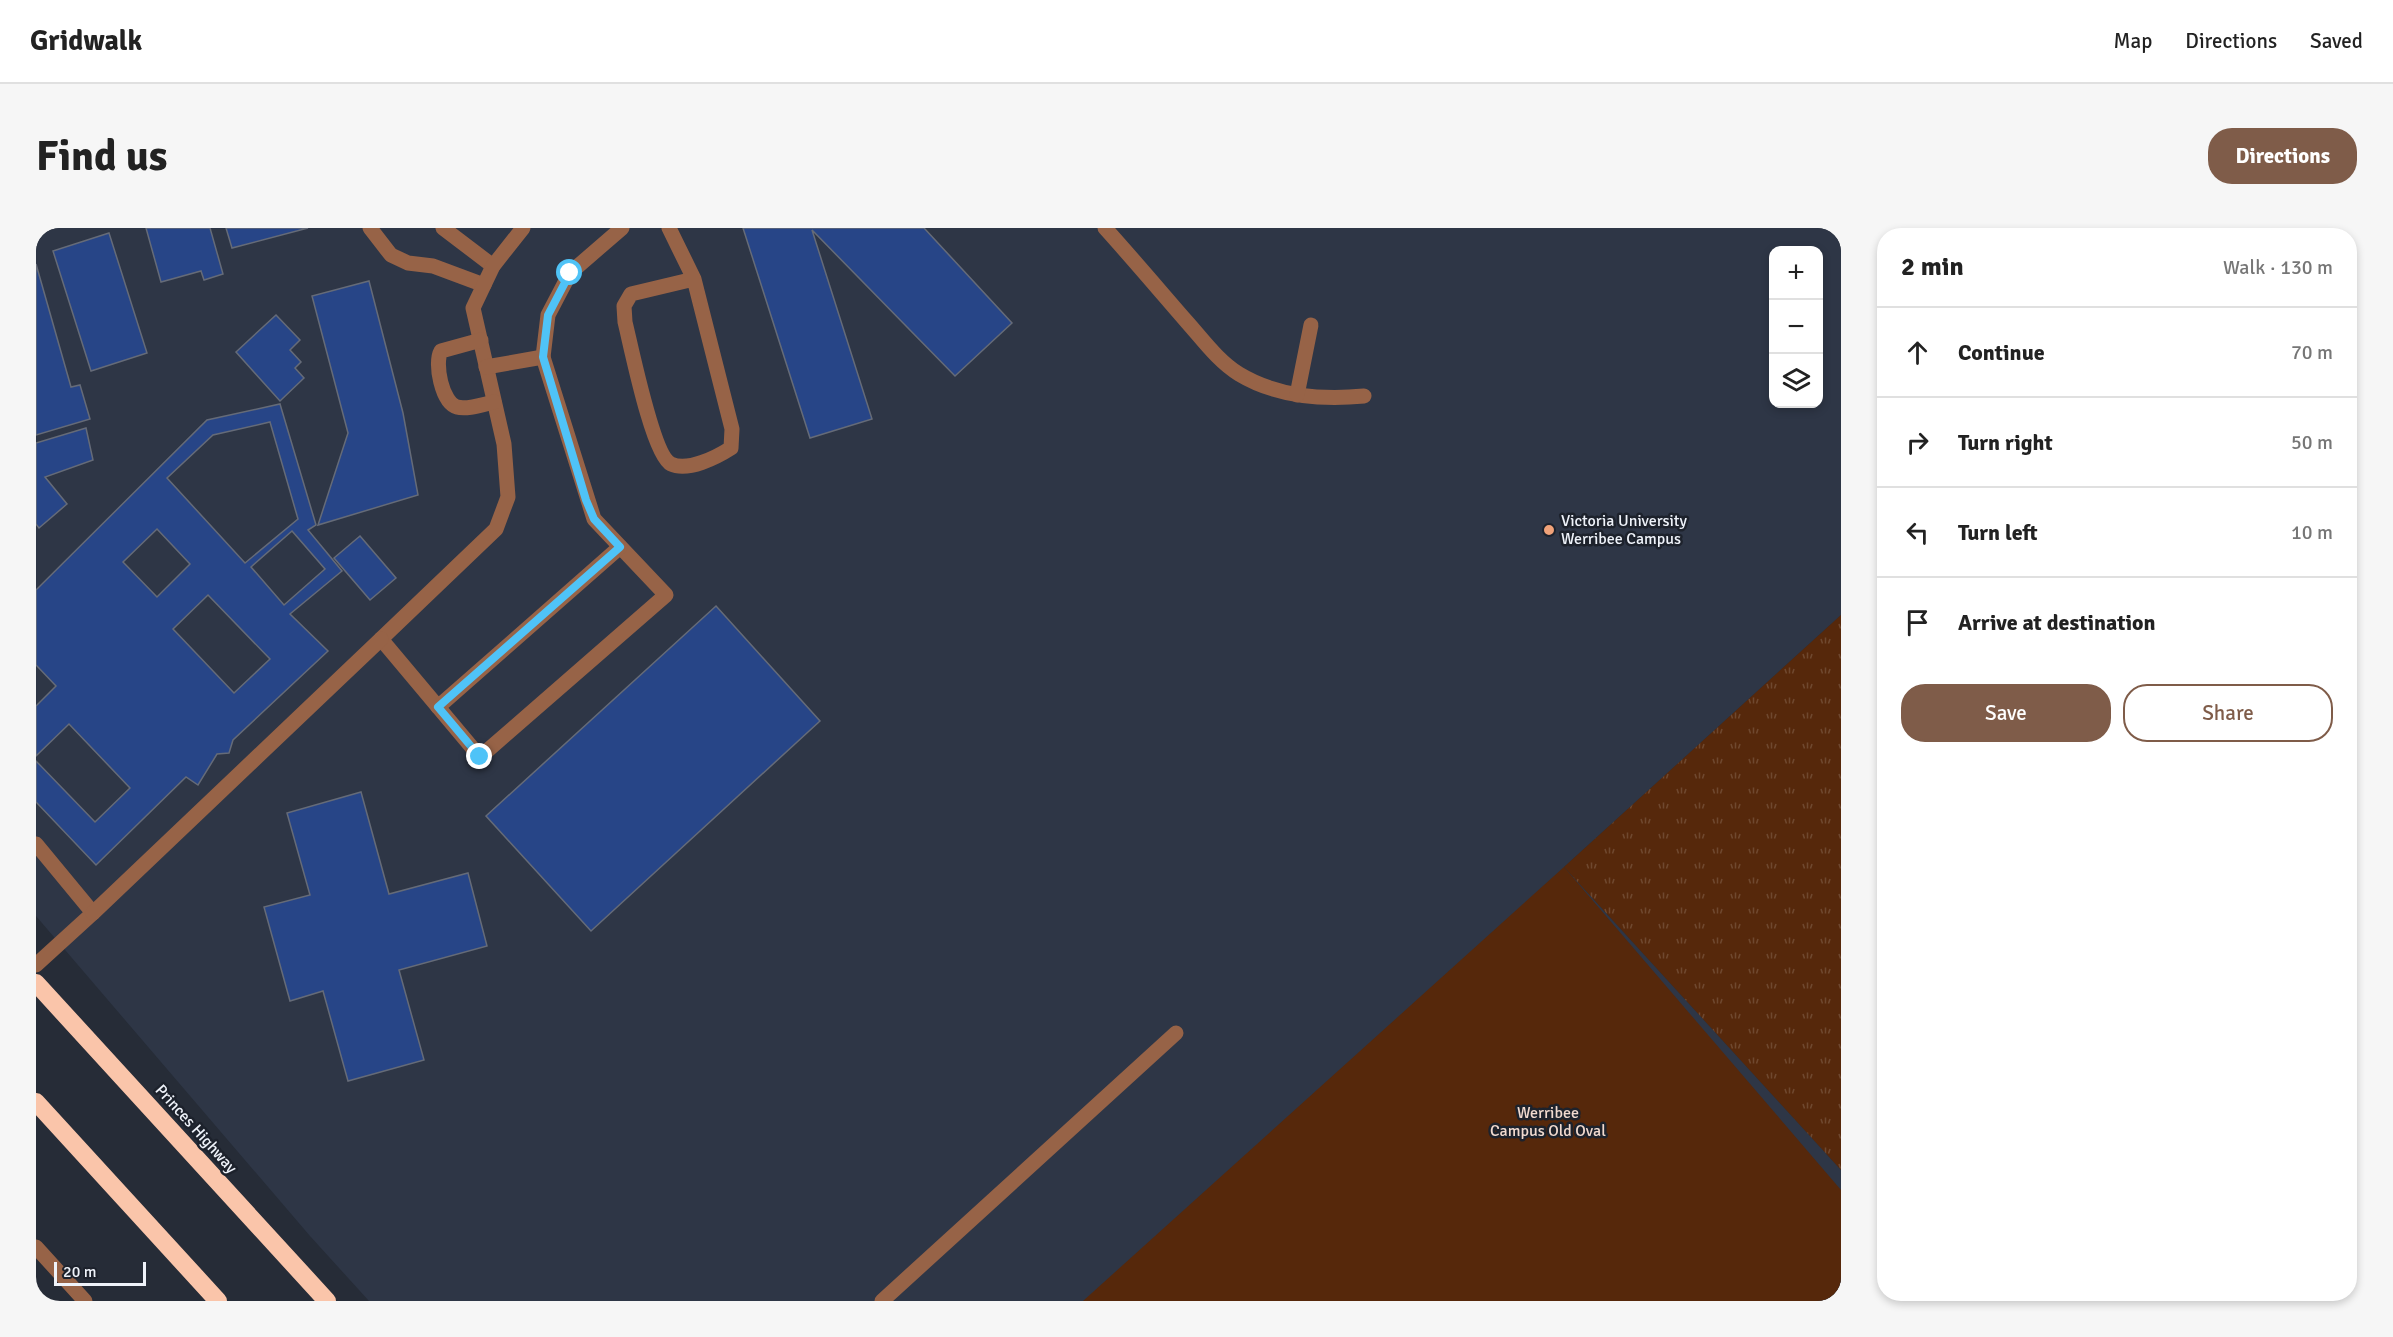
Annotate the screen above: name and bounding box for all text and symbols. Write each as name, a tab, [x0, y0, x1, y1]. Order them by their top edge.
text: Gridwalk	[30, 24, 142, 58]
text: Map	[2114, 28, 2152, 54]
text: Directions	[2185, 28, 2277, 54]
text: Saved	[2310, 28, 2363, 54]
button: Directions	[2208, 128, 2357, 184]
text: Find us	[36, 131, 167, 182]
map controls	[1769, 246, 1823, 408]
button: +	[1769, 246, 1823, 300]
text: 2 min	[1901, 251, 1964, 283]
text: Walk · 130 m	[2223, 255, 2333, 280]
route start	[556, 259, 582, 285]
button: −	[1769, 300, 1823, 354]
icon: ahead	[1901, 336, 1934, 369]
text: Continue	[1958, 339, 2045, 366]
text: 70 m	[2291, 340, 2333, 365]
button: layers	[1769, 354, 1823, 408]
icon: right	[1901, 426, 1934, 459]
text: Turn right	[1958, 429, 2053, 456]
text: 50 m	[2291, 430, 2333, 455]
place label: Victoria University Werribee Campus	[1561, 511, 1688, 549]
icon: left	[1901, 516, 1934, 549]
text: Turn left	[1958, 519, 2038, 546]
text: 10 m	[2291, 520, 2333, 545]
marker: Victoria University Werribee Campus	[1542, 523, 1556, 537]
icon: arrive	[1901, 606, 1934, 639]
text: Arrive at destination	[1958, 609, 2155, 636]
button: Save	[1901, 684, 2111, 742]
button: Share	[2123, 684, 2333, 742]
route end	[466, 743, 492, 769]
street label: Princes Highway	[151, 1080, 242, 1178]
park label: Werribee Campus Old Oval	[1490, 1103, 1606, 1141]
scale bar	[54, 1259, 146, 1286]
text: 20 m	[63, 1262, 97, 1282]

